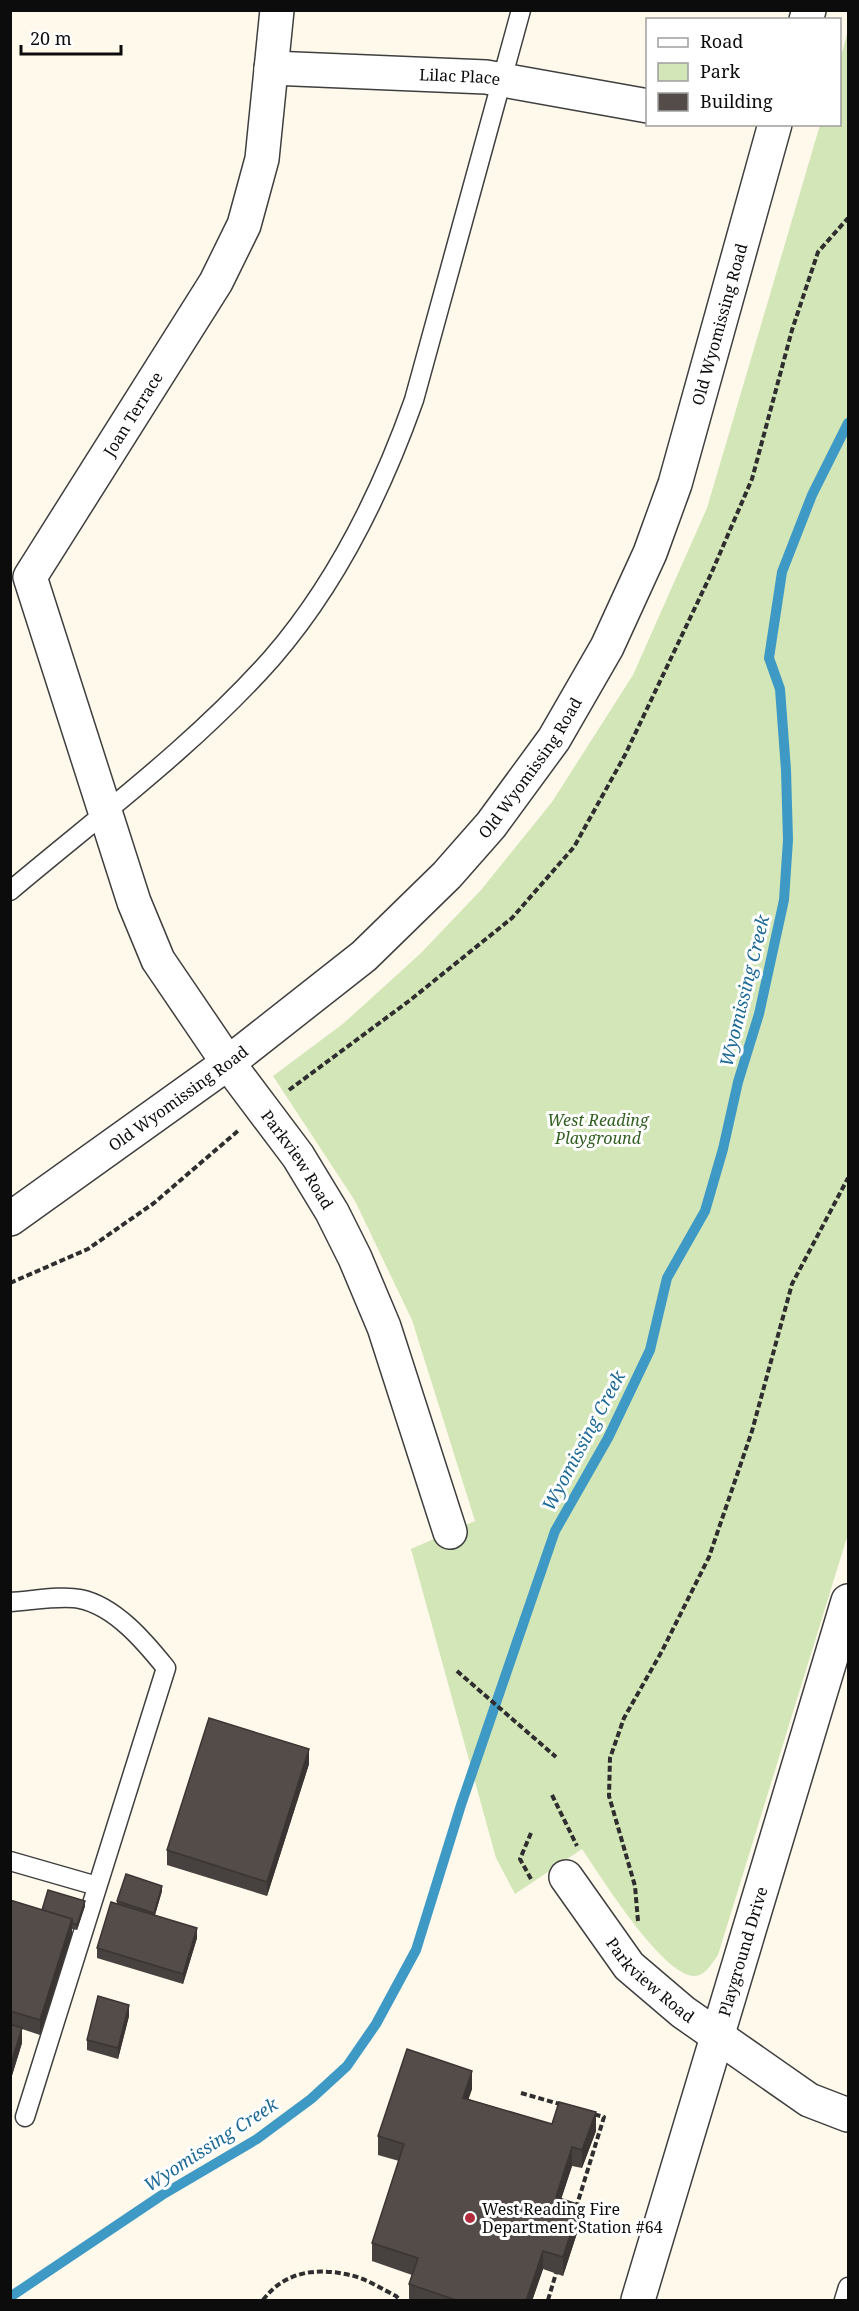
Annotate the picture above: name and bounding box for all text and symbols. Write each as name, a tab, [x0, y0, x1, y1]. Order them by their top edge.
scale bar	[21, 18, 122, 56]
legend	[646, 18, 841, 126]
text: 20 m	[30, 26, 72, 50]
text: Road	[700, 29, 743, 53]
text: Park	[700, 59, 740, 83]
street label: Lilac Place	[419, 63, 502, 90]
text: Building	[700, 89, 773, 113]
street label: Old Wyomissing Road	[686, 241, 752, 408]
street label: Joan Terrace	[98, 367, 168, 461]
street label: Old Wyomissing Road	[473, 693, 587, 843]
water label: Wyomissing Creek	[714, 912, 775, 1069]
street label: Old Wyomissing Road	[104, 1040, 253, 1156]
street label: Parkview Road	[256, 1106, 339, 1213]
park label: West Reading Playground	[547, 1109, 650, 1149]
water label: Wyomissing Creek	[536, 1366, 631, 1515]
street label: Playground Drive	[713, 1884, 773, 2019]
street label: Parkview Road	[601, 1933, 699, 2028]
water label: Wyomissing Creek	[139, 2091, 283, 2196]
place label: West Reading Fire Department Station #64	[482, 2198, 663, 2238]
marker: West Reading Fire Department Station #64	[463, 2211, 477, 2225]

